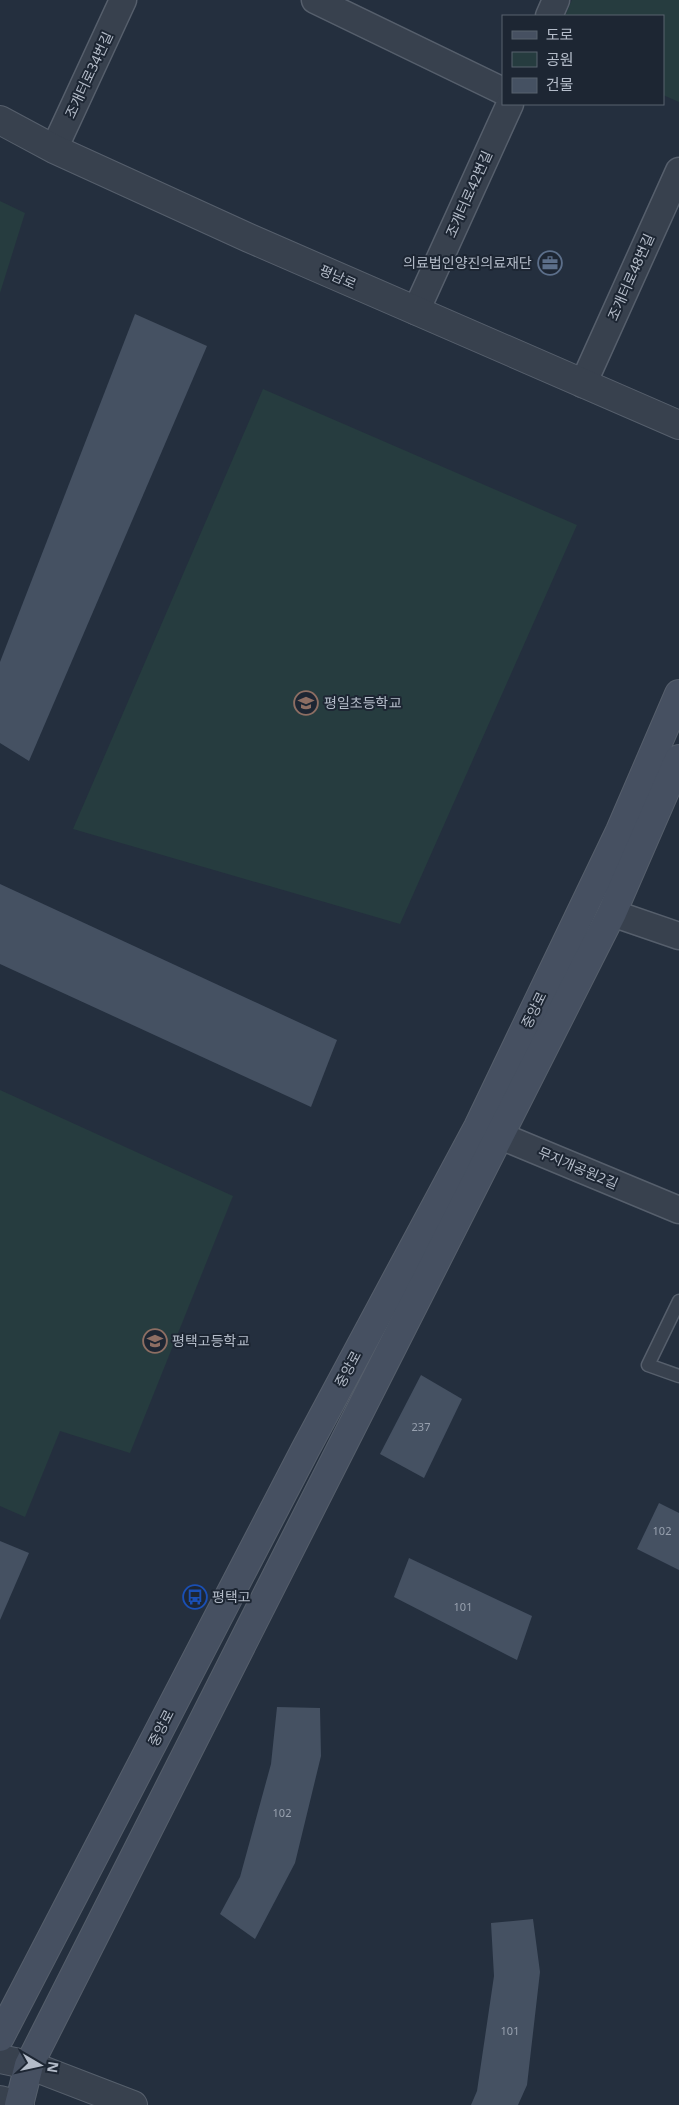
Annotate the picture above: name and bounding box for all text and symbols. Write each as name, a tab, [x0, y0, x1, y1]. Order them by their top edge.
legend	[502, 15, 664, 105]
text: 도로	[546, 24, 574, 44]
street label: 조개터로34번길	[60, 28, 117, 121]
text: 공원	[546, 49, 574, 69]
text: 건물	[546, 74, 574, 94]
street label: 조개터로42번길	[441, 147, 496, 240]
street label: 조개터로48번길	[603, 230, 658, 323]
office icon: 의료법인양진의료재단	[537, 250, 563, 276]
place label: 의료법인양진의료재단	[403, 253, 532, 272]
street label: 평남로	[317, 260, 360, 293]
school or university icon: 평일초등학교	[293, 690, 319, 716]
place label: 평일초등학교	[324, 693, 401, 712]
street label: 중앙로	[517, 988, 551, 1031]
street label: 무지개공원2길	[535, 1142, 621, 1193]
school or university icon: 평택고등학교	[142, 1328, 168, 1354]
place label: 평택고등학교	[172, 1331, 249, 1350]
street label: 중앙로	[330, 1347, 365, 1390]
house number: 237	[412, 1419, 430, 1434]
house number: 102	[653, 1523, 671, 1538]
bus stop icon: 평택고	[182, 1584, 208, 1610]
place label: 평택고	[212, 1587, 251, 1606]
house number: 101	[454, 1599, 472, 1614]
street label: 중앙로	[143, 1706, 178, 1749]
house number: 102	[273, 1805, 291, 1820]
house number: 101	[501, 2023, 519, 2038]
north arrow	[15, 2040, 65, 2090]
text: N	[43, 2060, 64, 2074]

